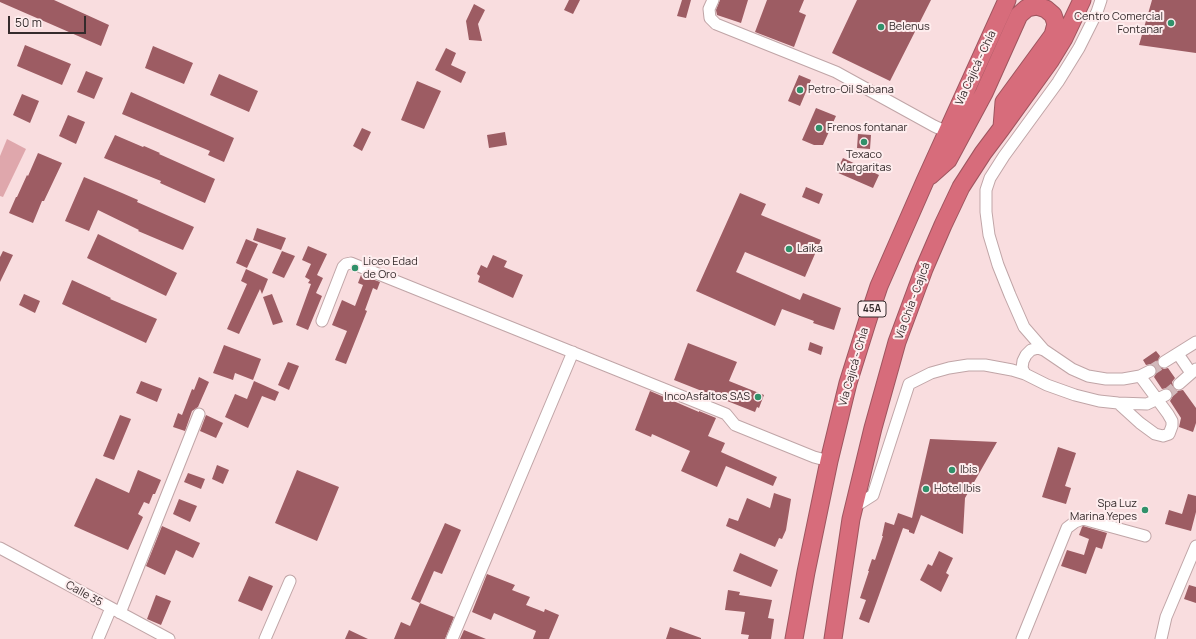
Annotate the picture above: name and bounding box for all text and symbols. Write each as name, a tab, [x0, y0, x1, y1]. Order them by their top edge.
scale bar	[10, 8, 88, 34]
place label: Centro Comercial Fontanar	[1074, 10, 1163, 36]
text: 50 m	[15, 14, 42, 31]
marker: Centro Comercial Fontanar	[1166, 18, 1176, 28]
place label: Belenus	[889, 20, 930, 34]
marker: Belenus	[876, 22, 886, 32]
street label: Vía Cajicá - Chía	[953, 29, 999, 107]
place label: Petro-Oil Sabana	[808, 83, 894, 97]
marker: Petro-Oil Sabana	[795, 85, 805, 95]
place label: Frenos fontanar	[827, 121, 907, 135]
marker: Frenos fontanar	[814, 123, 824, 133]
marker: Texaco Margaritas	[859, 137, 869, 147]
place label: Texaco Margaritas	[837, 148, 891, 174]
place label: Laika	[797, 242, 823, 256]
marker: Laika	[784, 244, 794, 254]
place label: Liceo Edad de Oro	[363, 255, 418, 281]
street label: Vía Chía - Cajicá	[893, 261, 933, 341]
marker: Liceo Edad de Oro	[350, 263, 360, 273]
road number: 45A	[858, 301, 886, 317]
street label: Vía Cajicá - Chía	[837, 326, 871, 408]
place label: IncoAsfaltos SAS	[664, 390, 750, 404]
marker: IncoAsfaltos SAS	[753, 392, 763, 402]
place label: Ibis	[960, 463, 977, 477]
marker: Ibis	[947, 465, 957, 475]
place label: Hotel Ibis	[934, 482, 981, 496]
marker: Hotel Ibis	[921, 484, 931, 494]
place label: Spa Luz Marina Yepes	[1070, 497, 1137, 523]
marker: Spa Luz Marina Yepes	[1140, 505, 1150, 515]
street label: Calle 35	[63, 578, 105, 610]

